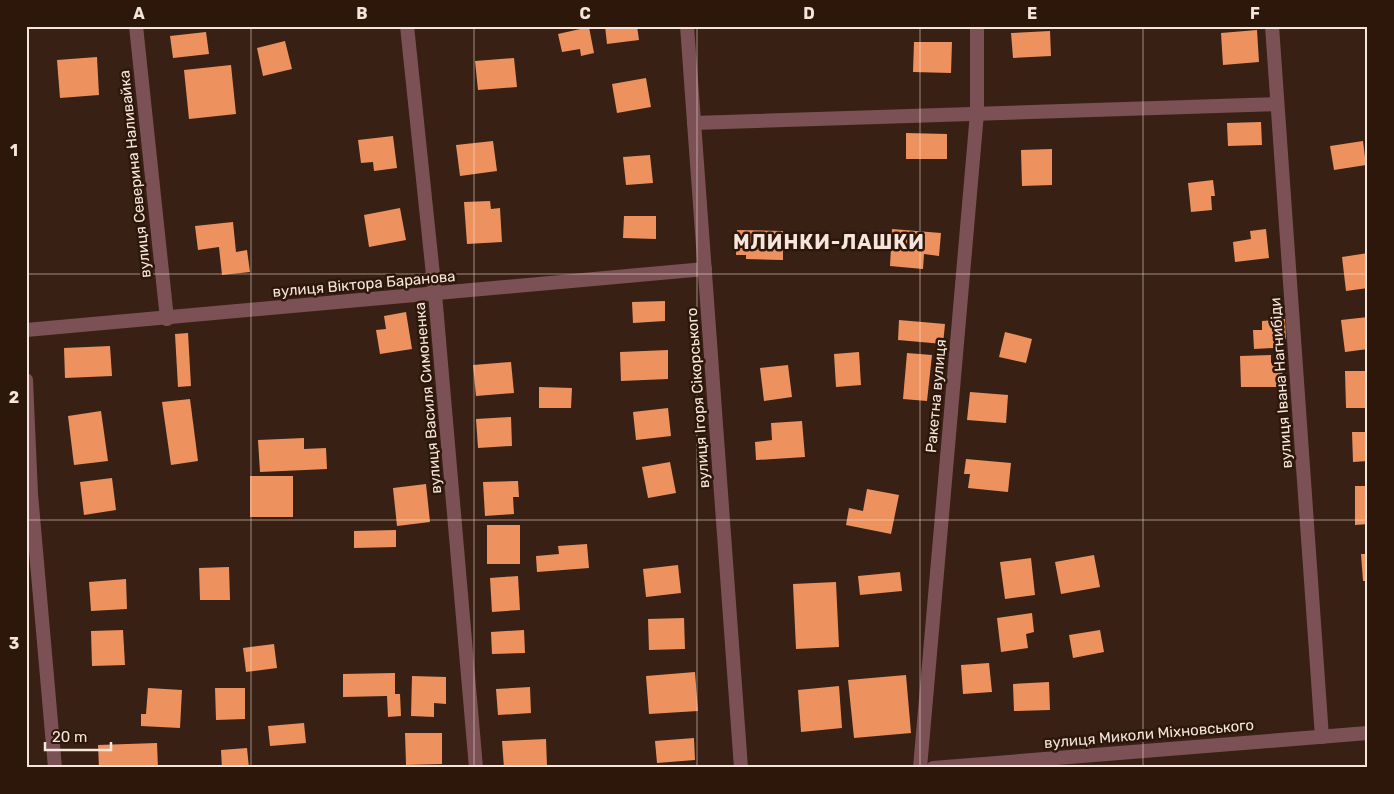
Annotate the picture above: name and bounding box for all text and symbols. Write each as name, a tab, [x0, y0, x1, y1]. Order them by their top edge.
text: A	[133, 4, 145, 23]
text: B	[356, 4, 368, 23]
text: C	[579, 4, 591, 23]
text: D	[803, 4, 815, 23]
text: E	[1027, 4, 1037, 23]
text: F	[1250, 4, 1260, 23]
street label: вулиця Северина Наливайка	[115, 69, 155, 279]
text: 1	[10, 141, 18, 160]
district label: МЛИНКИ-ЛАШКИ	[733, 230, 925, 254]
street label: вулиця Віктора Баранова	[272, 267, 456, 301]
street label: вулиця Івана Нагнибіди	[1266, 297, 1296, 469]
street label: вулиця Василя Симоненка	[411, 301, 445, 495]
street label: вулиця Ігоря Сікорського	[683, 307, 713, 489]
street label: Ракетна вулиця	[922, 338, 950, 454]
text: 2	[9, 388, 19, 407]
text: 3	[9, 634, 19, 653]
street label: вулиця Миколи Міхновського	[1043, 716, 1255, 752]
scale bar	[45, 719, 111, 751]
text: 20 m	[52, 728, 87, 746]

